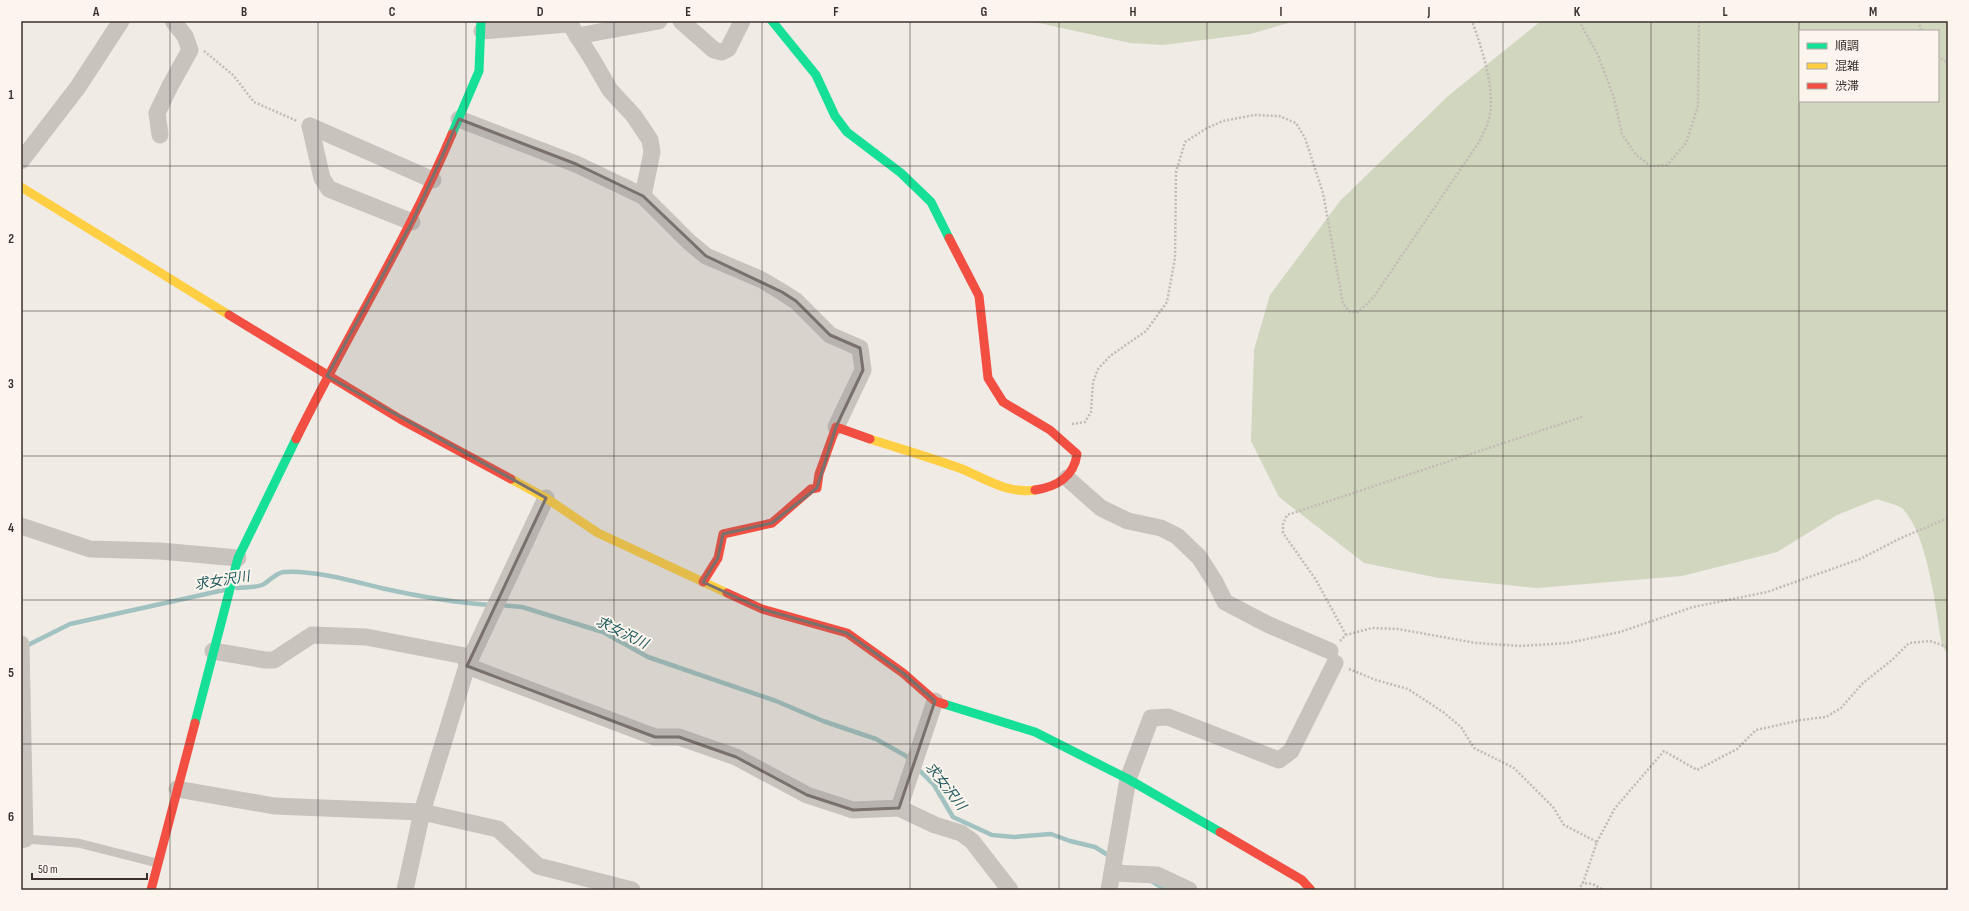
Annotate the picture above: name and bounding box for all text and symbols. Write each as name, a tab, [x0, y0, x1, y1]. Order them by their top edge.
text: A	[92, 4, 100, 20]
text: B	[241, 4, 247, 20]
text: C	[389, 4, 396, 20]
text: D	[537, 4, 544, 20]
text: E	[685, 4, 691, 20]
text: F	[833, 4, 839, 20]
text: G	[981, 4, 988, 20]
text: H	[1130, 4, 1137, 20]
text: I	[1280, 4, 1283, 20]
text: J	[1427, 4, 1431, 20]
text: K	[1574, 4, 1581, 20]
text: L	[1722, 4, 1728, 20]
text: M	[1869, 4, 1877, 20]
legend	[1799, 30, 1939, 102]
text: 順調	[1835, 39, 1859, 54]
text: 混雑	[1835, 59, 1859, 74]
text: 渋滞	[1835, 79, 1859, 94]
text: 1	[8, 87, 14, 103]
text: 2	[8, 231, 14, 247]
text: 3	[8, 376, 14, 392]
text: 4	[8, 520, 14, 536]
water label: 求女沢川	[193, 567, 253, 593]
water label: 求女沢川	[593, 613, 652, 653]
text: 5	[8, 665, 14, 681]
water label: 求女沢川	[922, 759, 971, 815]
text: 6	[8, 809, 14, 825]
scale bar	[32, 855, 147, 881]
text: 50 m	[38, 862, 58, 877]

